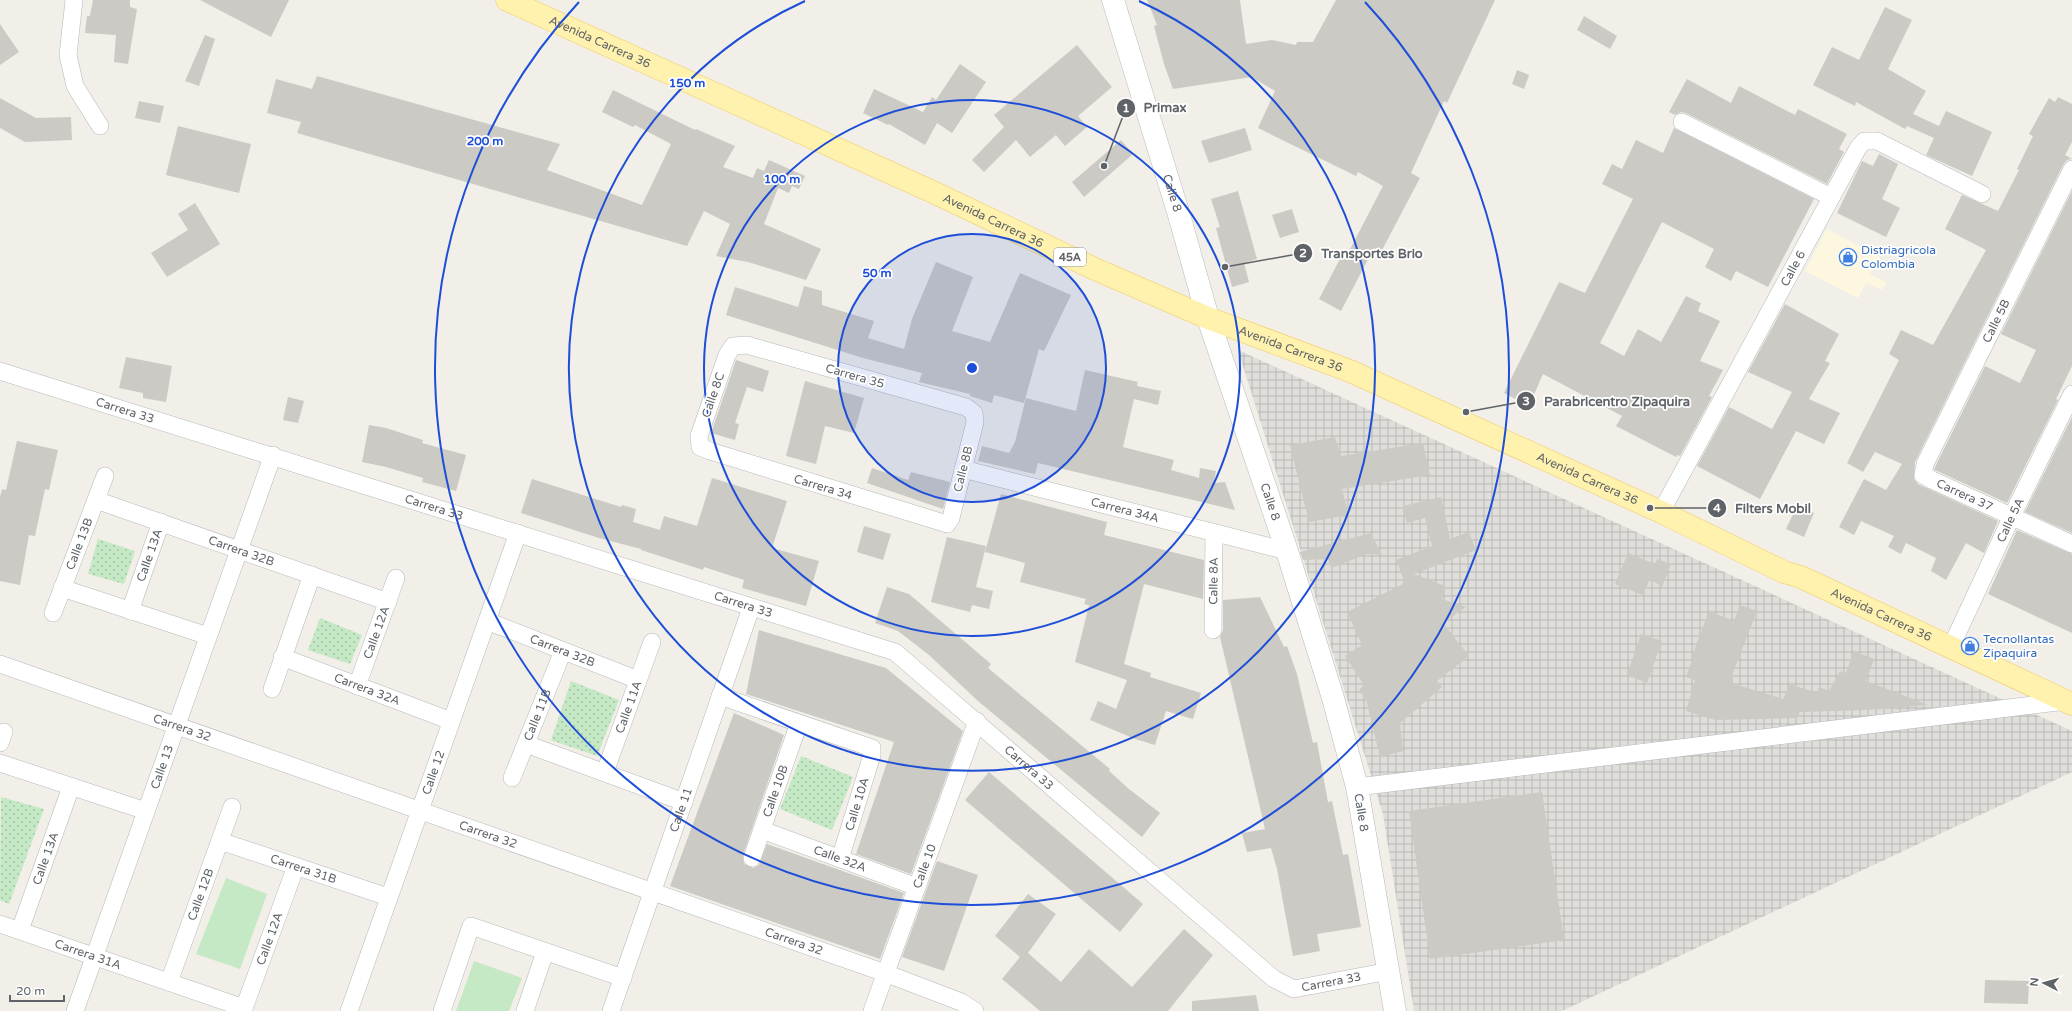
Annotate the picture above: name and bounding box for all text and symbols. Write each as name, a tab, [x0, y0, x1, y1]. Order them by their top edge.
street label: Avenida Carrera 36	[547, 13, 653, 71]
text: 150 m	[669, 76, 705, 90]
callout: Primax	[1116, 95, 1195, 120]
text: Primax	[1143, 100, 1187, 116]
text: 1	[1122, 101, 1130, 115]
text: 200 m	[467, 134, 503, 148]
text: 100 m	[764, 172, 800, 186]
street label: Calle 8	[1160, 173, 1185, 214]
street label: Avenida Carrera 36	[941, 191, 1046, 251]
callout: Transportes Brio	[1293, 241, 1430, 266]
place label: Distriagricola Colombia	[1861, 243, 1936, 271]
text: 2	[1299, 246, 1307, 260]
text: Transportes Brio	[1320, 246, 1423, 262]
shop icon: Distriagricola Colombia	[1838, 247, 1858, 267]
road number: 45A	[1054, 248, 1086, 266]
street label: Calle 6	[1778, 248, 1808, 289]
text: 50 m	[862, 266, 892, 280]
street label: Calle 5B	[1979, 297, 2013, 345]
street label: Avenida Carrera 36	[1237, 323, 1345, 375]
street label: Carrera 35	[824, 361, 886, 391]
centre of rings	[965, 361, 979, 375]
street label: Calle 8C	[699, 371, 727, 419]
callout: Parabricentro Zipaquira	[1516, 389, 1698, 414]
text: 3	[1522, 394, 1530, 408]
text: Parabricentro Zipaquira	[1544, 394, 1690, 410]
street label: Carrera 33	[94, 395, 156, 426]
street label: Calle 8B	[951, 445, 975, 493]
street label: Avenida Carrera 36	[1534, 450, 1640, 508]
street label: Carrera 34	[792, 471, 854, 503]
street label: Carrera 37	[1934, 476, 1995, 514]
street label: Calle 8	[1258, 481, 1283, 522]
street label: Carrera 33	[403, 492, 465, 523]
street label: Carrera 34A	[1090, 495, 1160, 525]
callout: Filters Mobil	[1707, 496, 1819, 521]
street label: Calle 5A	[1994, 496, 2027, 545]
text: 4	[1713, 501, 1721, 515]
text: Filters Mobil	[1735, 501, 1811, 517]
street label: Calle 13B	[63, 516, 95, 572]
street label: Calle 13A	[134, 527, 165, 584]
street label: Carrera 32B	[207, 533, 276, 569]
street label: Calle 8A	[1206, 557, 1221, 605]
street label: Avenida Carrera 36	[1828, 585, 1934, 644]
street label: Carrera 33	[712, 589, 774, 620]
street label: Calle 12A	[360, 604, 392, 661]
street label: Carrera 32B	[528, 631, 597, 670]
place label: Tecnollantas Zipaquira	[1983, 632, 2055, 660]
shop icon: Tecnollantas Zipaquira	[1960, 636, 1980, 656]
street label: Carrera 32A	[332, 670, 402, 708]
street label: Calle 11A	[613, 679, 644, 735]
street label: Calle 11B	[521, 687, 554, 743]
street label: Carrera 32	[151, 711, 213, 744]
street label: Calle 13	[148, 743, 176, 791]
street label: Carrera 33	[1001, 743, 1056, 793]
street label: Calle 12	[419, 748, 448, 797]
street label: Calle 10B	[760, 763, 791, 819]
street label: Calle 10A	[842, 776, 872, 832]
street label: Calle 11	[667, 786, 695, 834]
street label: Calle 8	[1351, 792, 1371, 833]
street label: Carrera 32	[457, 818, 519, 851]
street label: Calle 13A	[30, 830, 61, 887]
street label: Calle 10	[910, 842, 939, 890]
street label: Calle 32A	[812, 843, 868, 875]
street label: Carrera 31B	[269, 851, 338, 886]
street label: Calle 12B	[185, 867, 216, 922]
street label: Calle 12A	[253, 910, 285, 967]
street label: Carrera 32	[763, 925, 825, 958]
street label: Carrera 31A	[53, 936, 123, 972]
north arrow	[2024, 963, 2064, 1003]
street label: Carrera 33	[1300, 969, 1362, 994]
scale bar	[10, 977, 64, 1003]
text: N	[2028, 977, 2041, 987]
text: 20 m	[16, 984, 45, 998]

